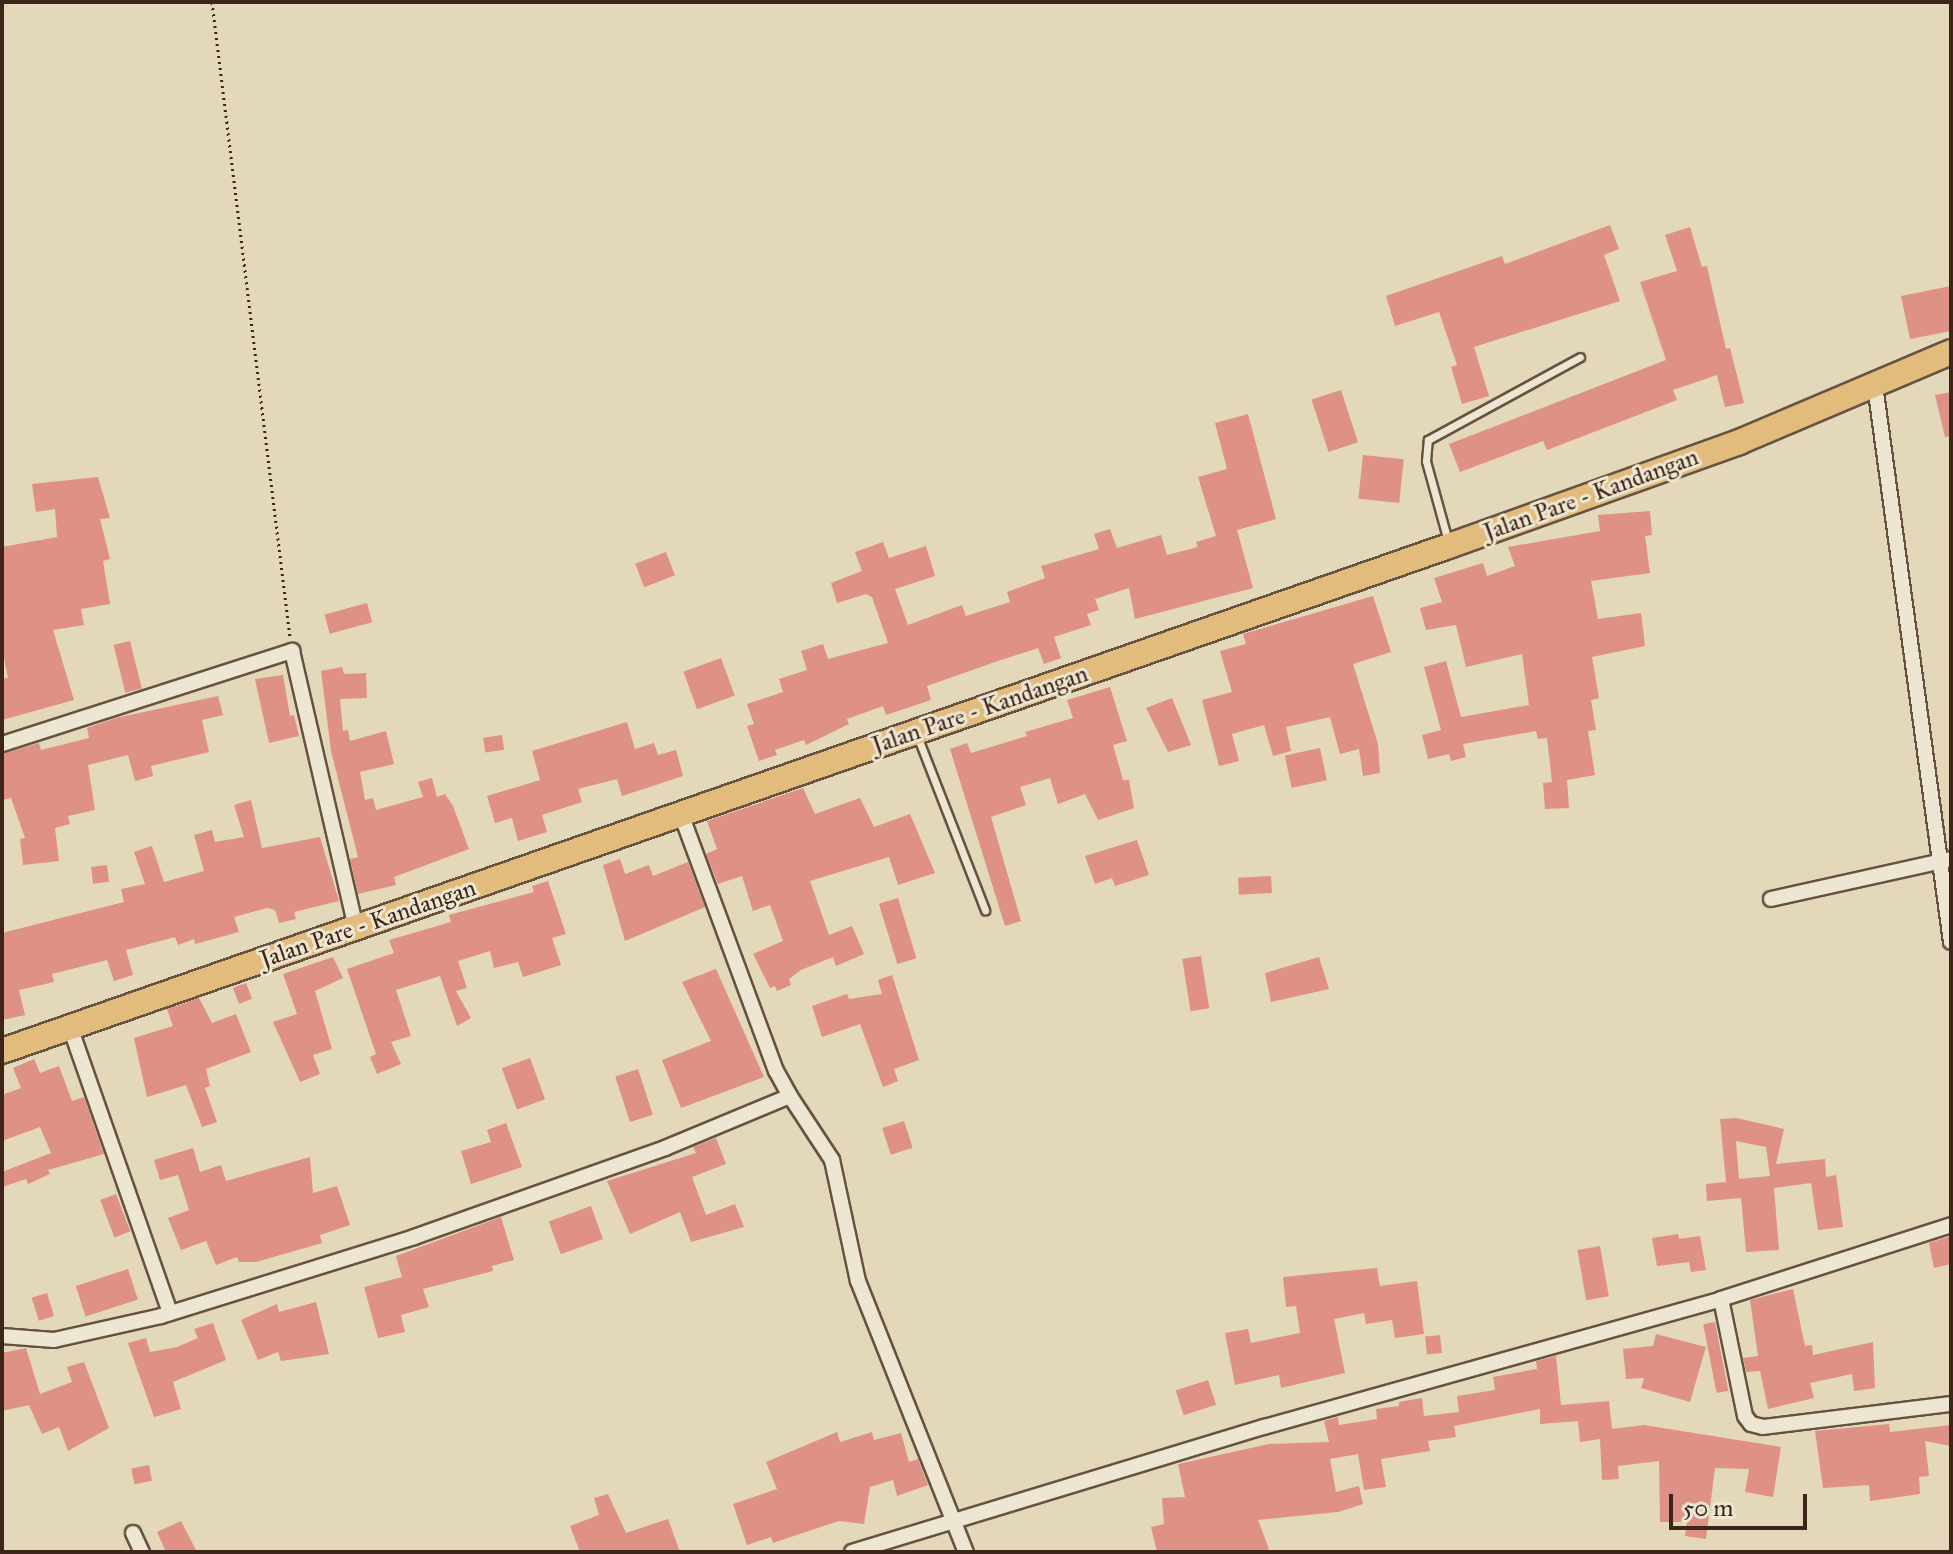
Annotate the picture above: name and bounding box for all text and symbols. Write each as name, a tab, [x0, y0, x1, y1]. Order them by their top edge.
street label: Jalan Pare - Kandangan	[1480, 443, 1702, 547]
street label: Jalan Pare - Kandangan	[868, 660, 1092, 760]
street label: Jalan Pare - Kandangan	[256, 874, 480, 974]
scale bar	[1673, 1478, 1811, 1528]
text: 50 m	[1683, 1493, 1733, 1523]

